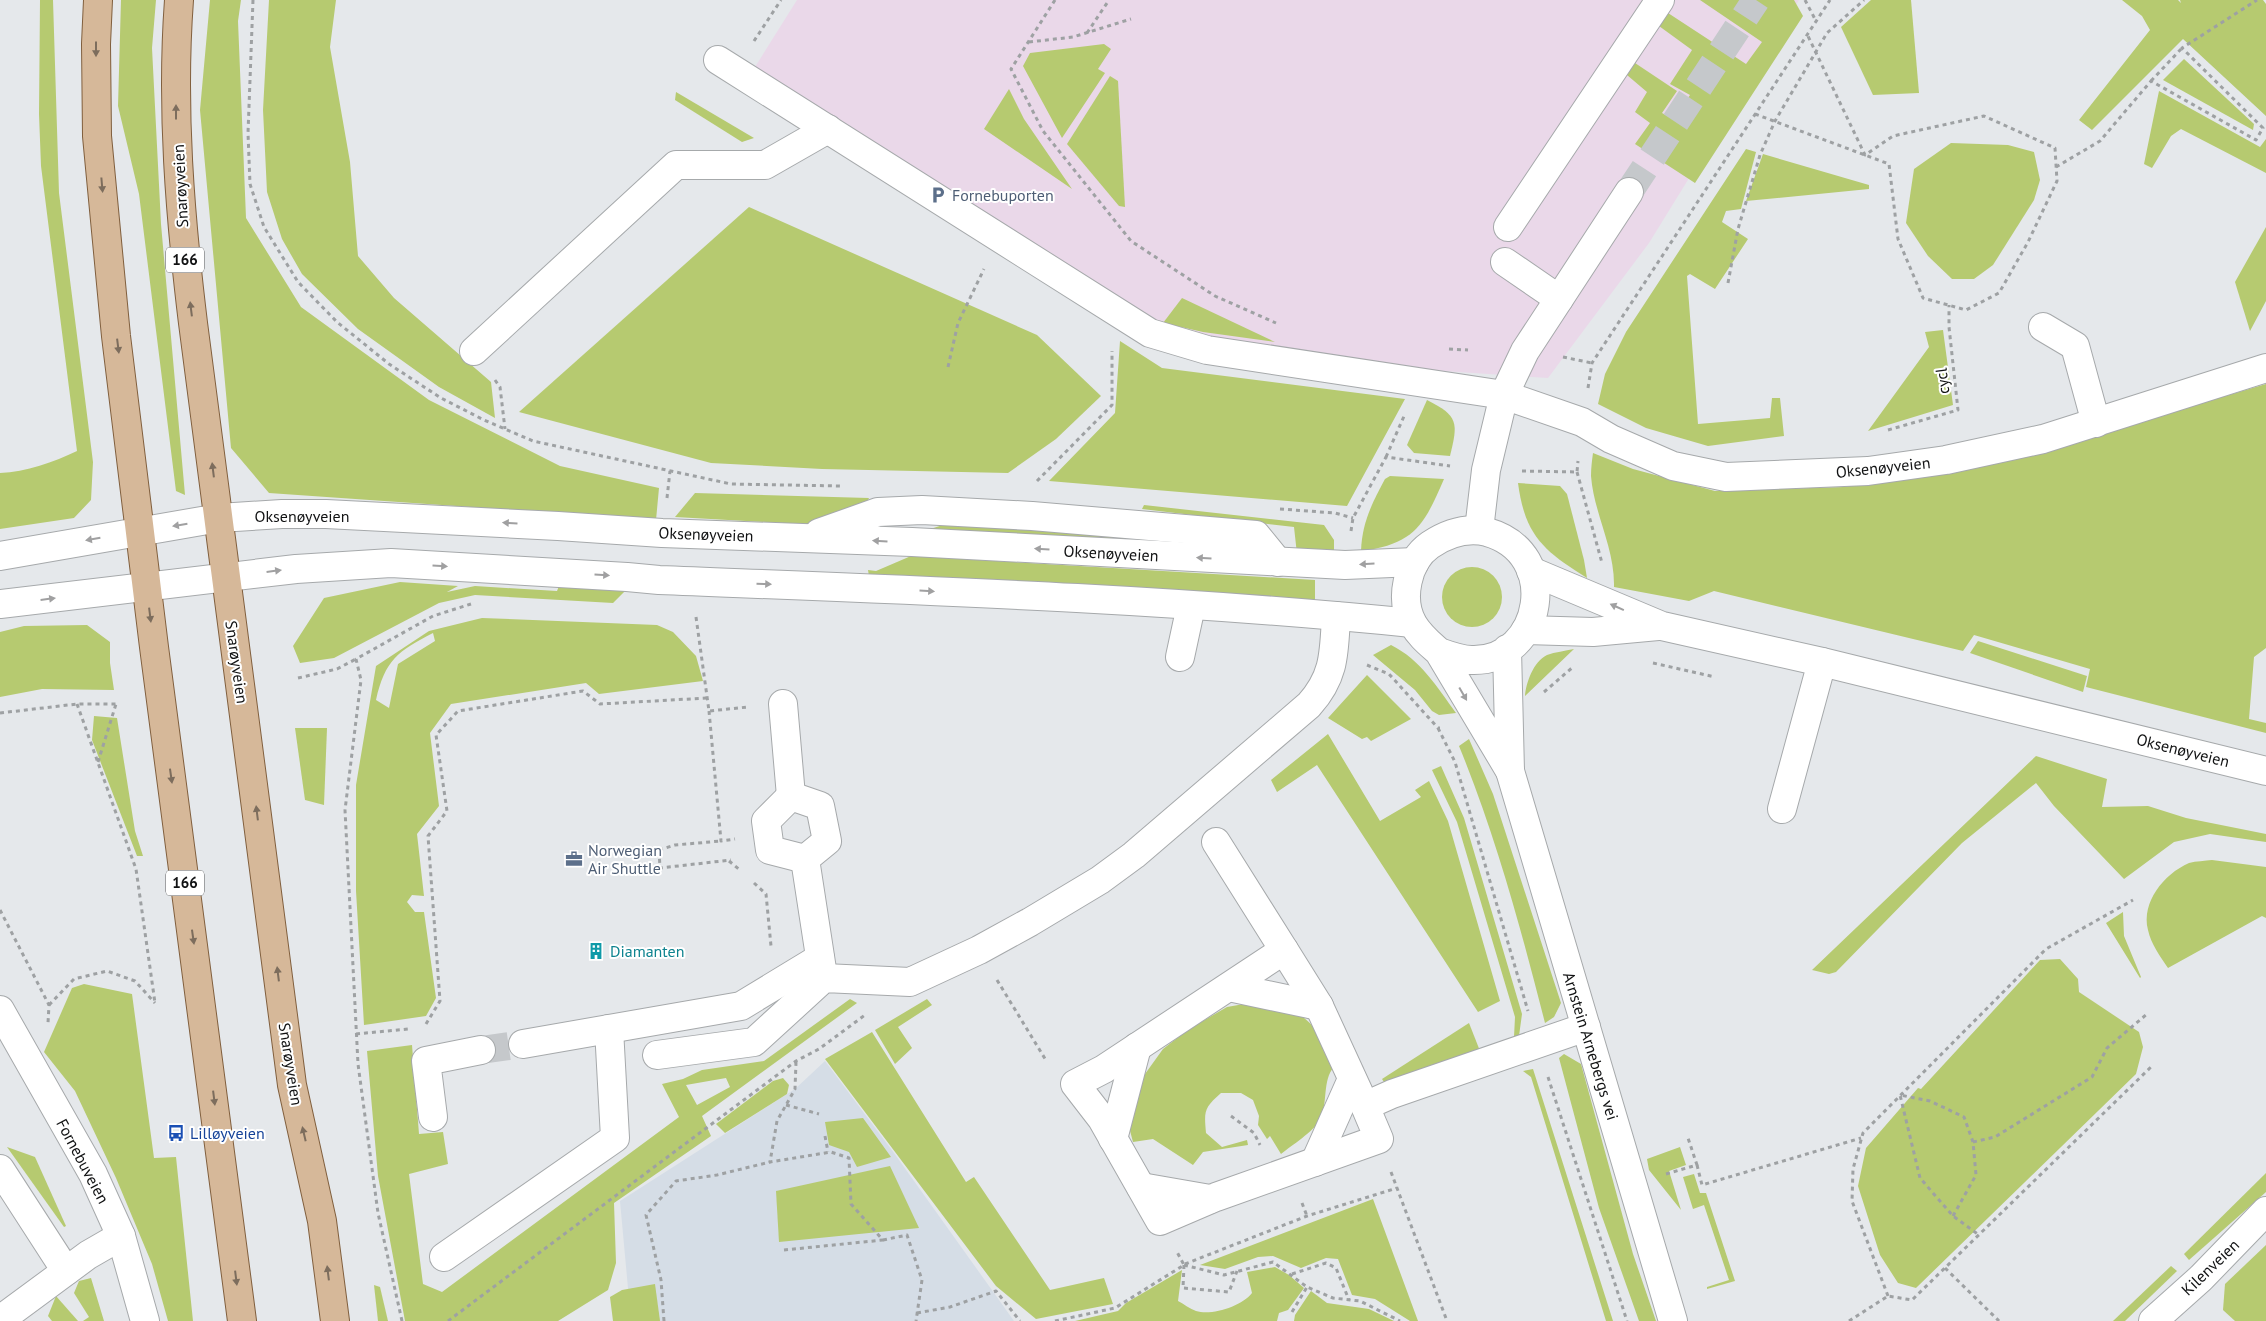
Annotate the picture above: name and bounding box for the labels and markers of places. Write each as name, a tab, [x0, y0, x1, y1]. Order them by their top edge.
parking icon: Fornebuporten	[928, 185, 948, 205]
place label: Fornebuporten	[952, 185, 1054, 205]
place label: Norwegian Air Shuttle	[588, 840, 662, 878]
office icon: Norwegian Air Shuttle	[564, 849, 584, 869]
building icon: Diamanten	[586, 941, 606, 961]
place label: Diamanten	[610, 941, 685, 961]
bus stop icon: Lilløyveien	[166, 1123, 186, 1143]
place label: Lilløyveien	[190, 1123, 265, 1143]

